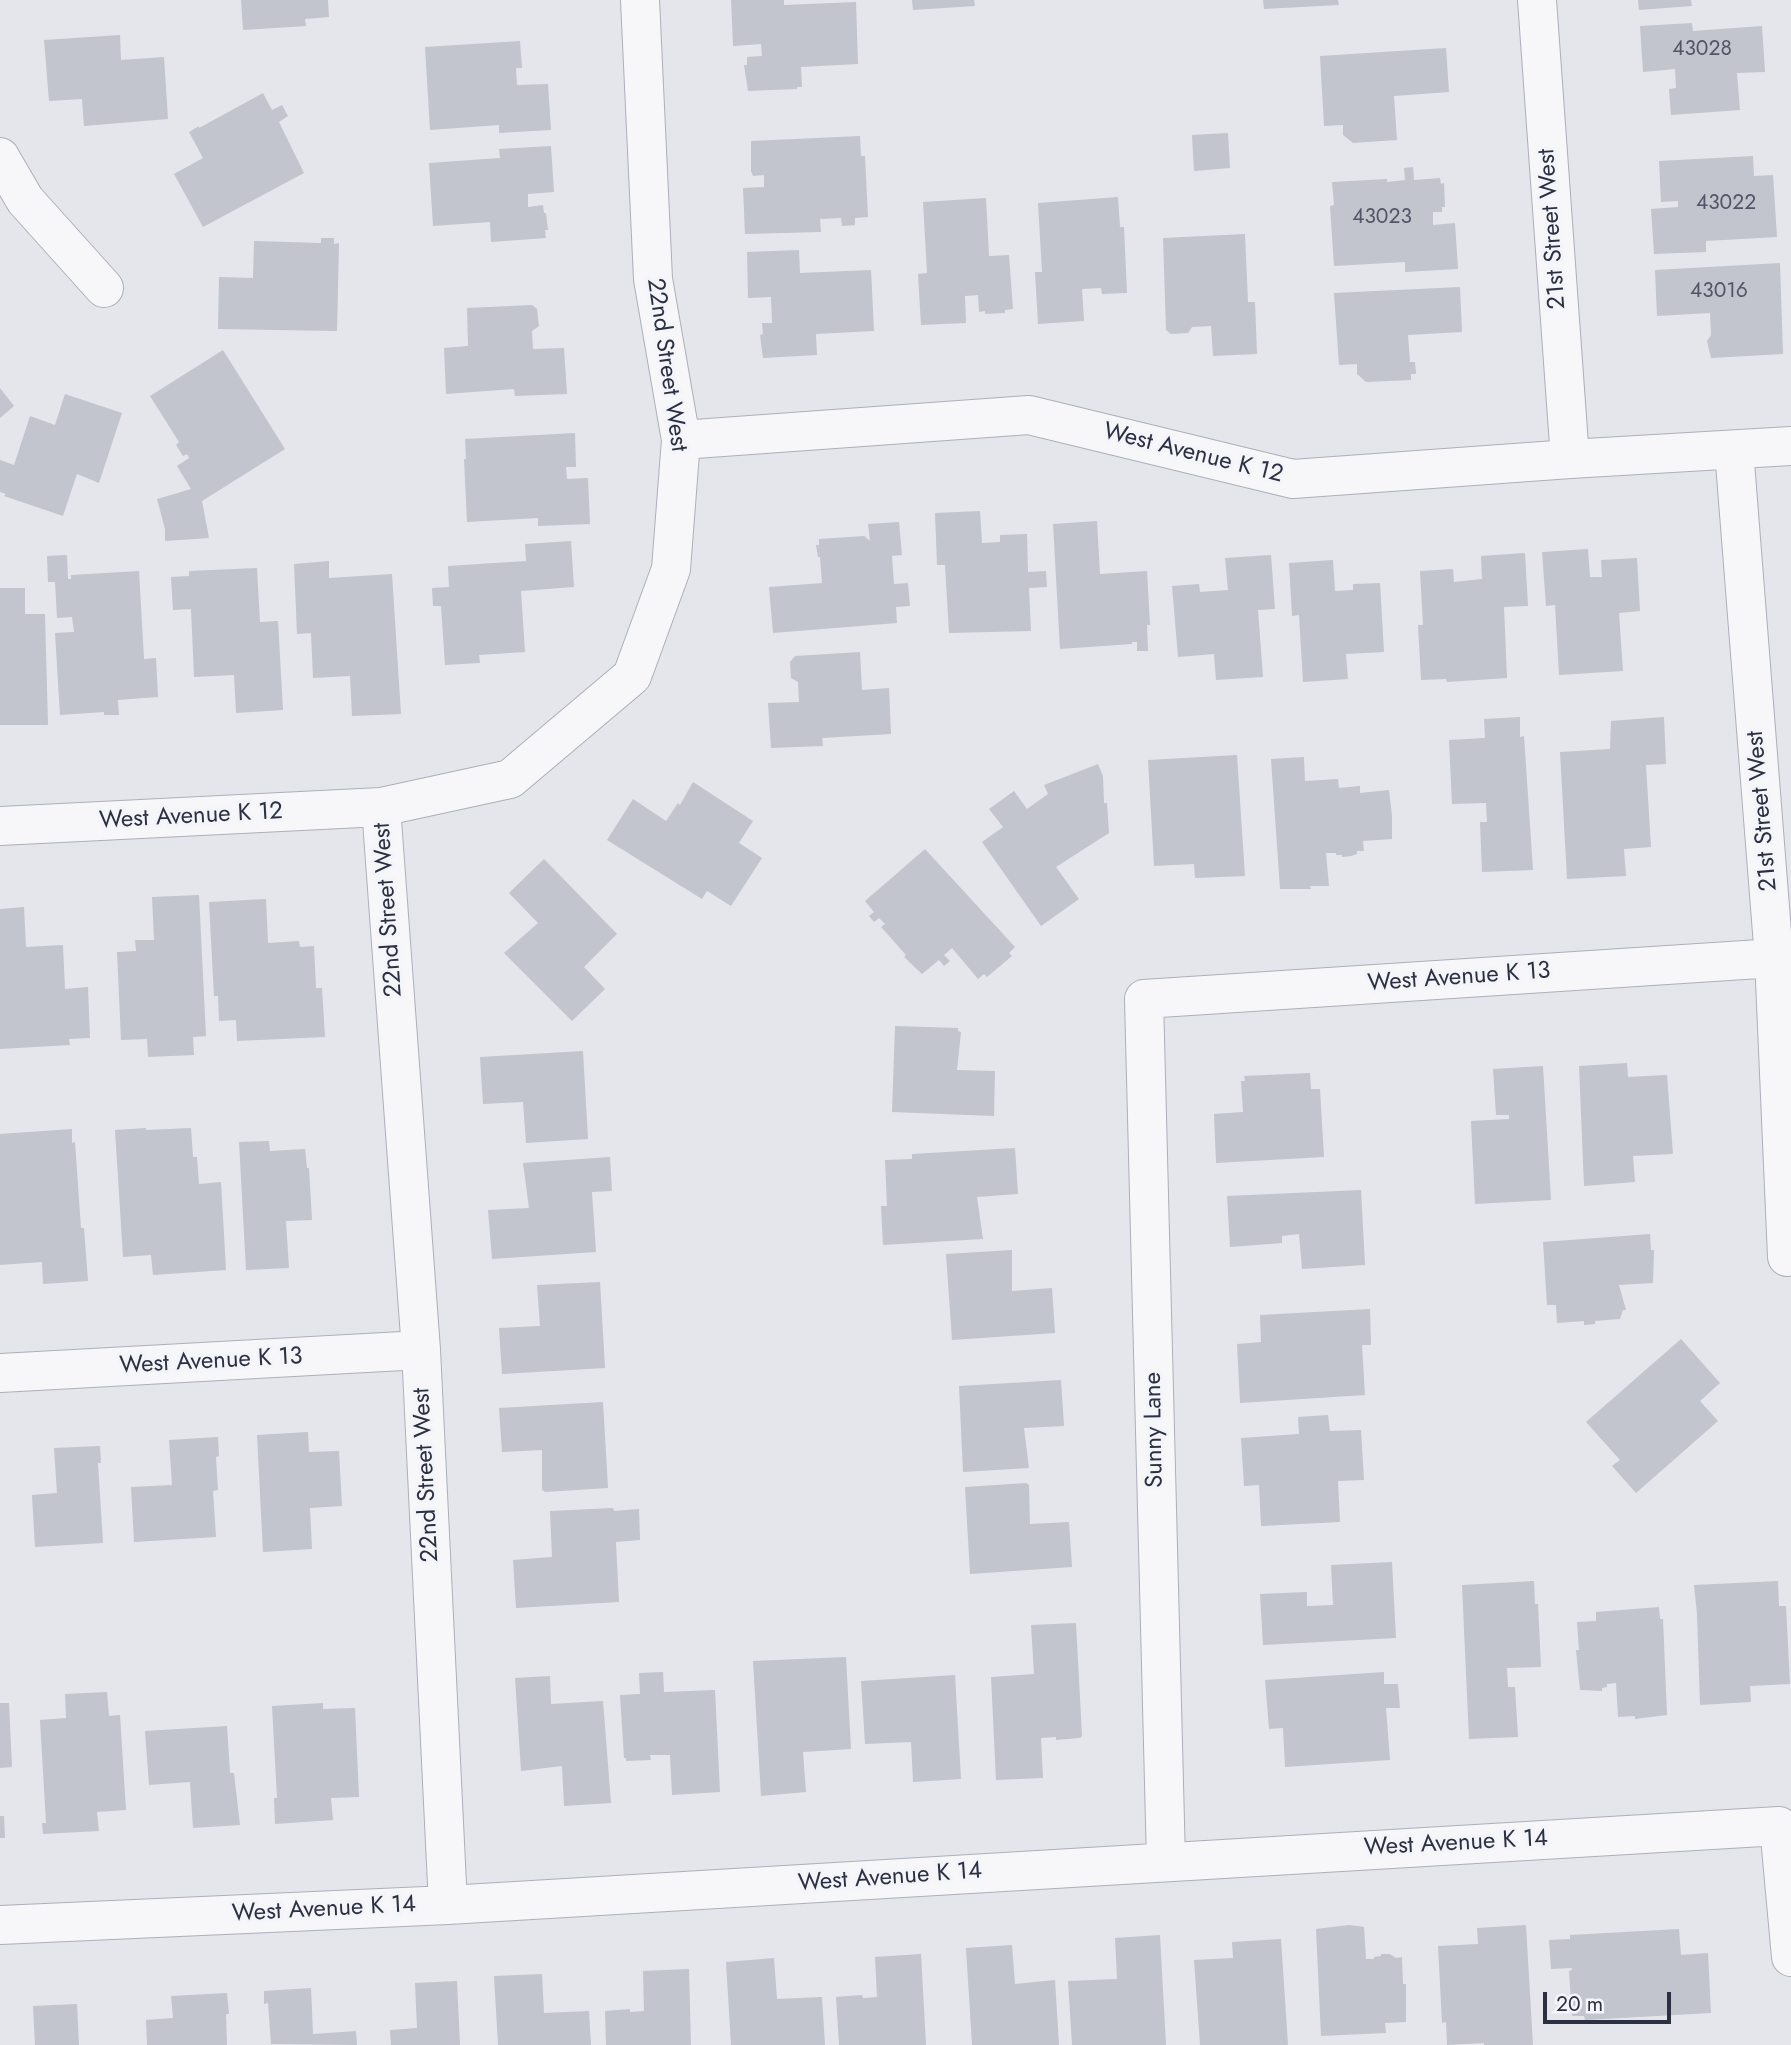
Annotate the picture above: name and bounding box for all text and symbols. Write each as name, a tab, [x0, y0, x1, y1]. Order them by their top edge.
house number: 43028	[1672, 37, 1732, 63]
street label: 21st Street West	[1533, 148, 1573, 310]
house number: 43022	[1696, 191, 1756, 217]
house number: 43023	[1352, 205, 1412, 231]
street label: 22nd Street West	[640, 276, 692, 454]
house number: 43016	[1690, 279, 1748, 305]
street label: West Avenue K 12	[1100, 418, 1286, 490]
street label: 21st Street West	[1742, 729, 1784, 893]
street label: West Avenue K 12	[98, 798, 284, 836]
street label: 22nd Street West	[369, 822, 409, 998]
street label: West Avenue K 13	[1366, 957, 1552, 999]
street label: West Avenue K 13	[119, 1343, 303, 1381]
street label: Sunny Lane	[1140, 1372, 1170, 1488]
street label: 22nd Street West	[408, 1387, 446, 1563]
street label: West Avenue K 14	[1363, 1825, 1549, 1863]
street label: West Avenue K 14	[797, 1857, 983, 1899]
street label: West Avenue K 14	[231, 1891, 417, 1929]
scale bar	[1546, 1979, 1674, 2023]
text: 20 m	[1556, 1989, 1603, 2019]

